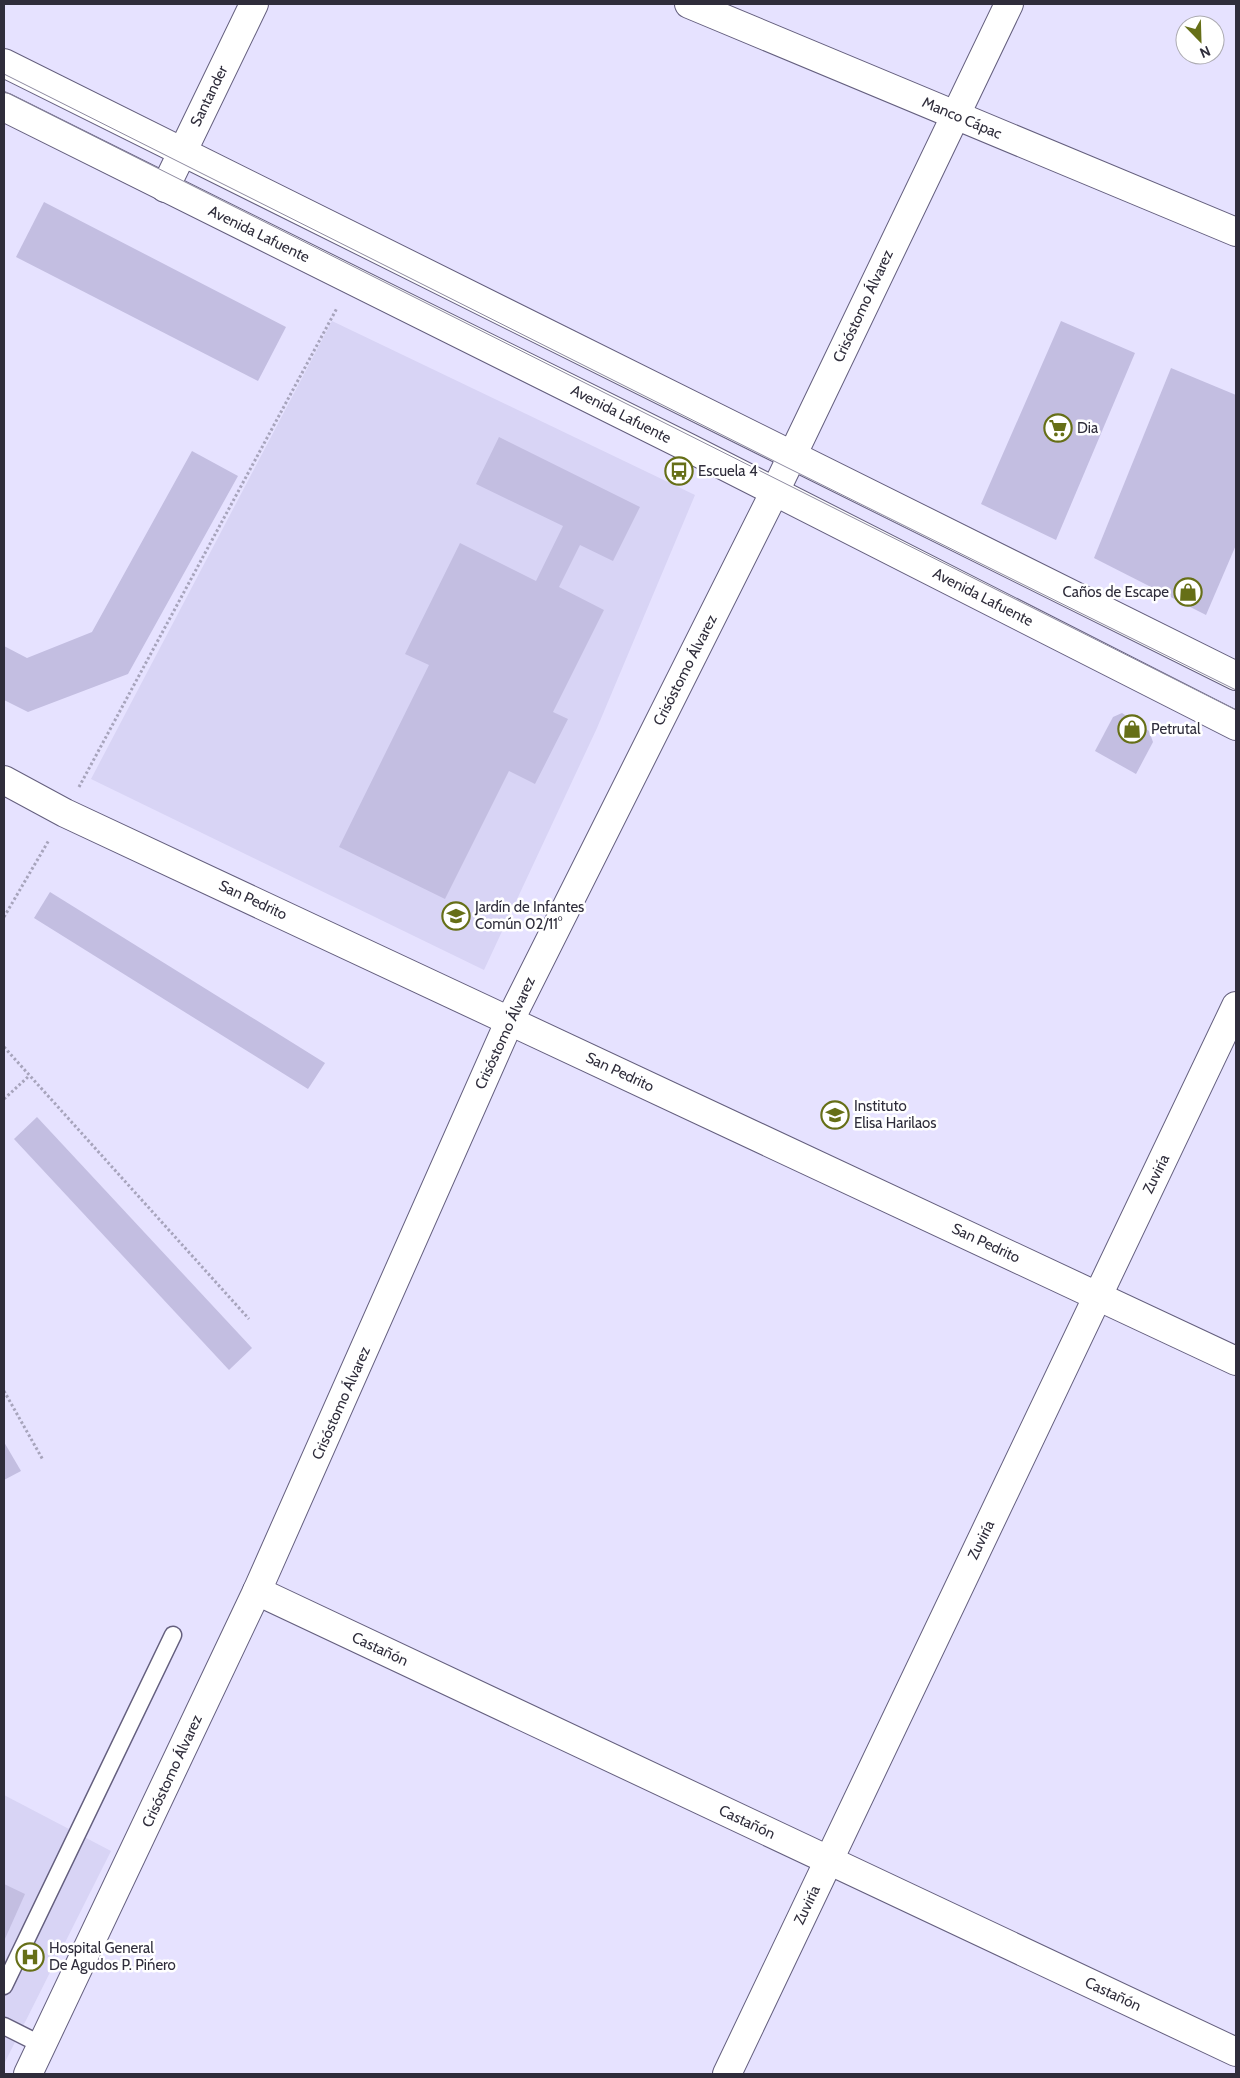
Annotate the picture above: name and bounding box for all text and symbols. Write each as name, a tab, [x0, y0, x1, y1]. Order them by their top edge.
north arrow	[1175, 15, 1225, 65]
text: N	[1197, 42, 1213, 62]
street label: Santander	[187, 62, 232, 129]
street label: Manco Cápac	[919, 93, 1005, 143]
street label: Avenida Lafuente	[206, 202, 313, 266]
street label: Crisóstomo Álvarez	[828, 246, 897, 365]
street label: Avenida Lafuente	[568, 381, 674, 447]
supermarket icon: Dia	[1043, 413, 1073, 443]
place label: Dia	[1077, 419, 1099, 437]
bus stop icon: Escuela 4	[664, 456, 694, 486]
place label: Escuela 4	[698, 462, 758, 480]
street label: Avenida Lafuente	[930, 564, 1036, 630]
shop icon: Caños de Escape	[1173, 577, 1203, 607]
place label: Caños de Escape	[1062, 583, 1169, 601]
street label: Crisóstomo Álvarez	[648, 611, 721, 728]
shop icon: Petrutal	[1117, 714, 1147, 744]
place label: Petrutal	[1151, 720, 1201, 738]
street label: San Pedrito	[216, 876, 290, 924]
place label: Jardín de Infantes Común 02/11°	[474, 898, 584, 933]
school or university icon: Jardín de Infantes Común 02/11°	[441, 901, 471, 931]
street label: Crisóstomo Álvarez	[470, 973, 539, 1092]
street label: San Pedrito	[583, 1048, 657, 1096]
place label: Instituto Elisa Harilaos	[854, 1097, 937, 1132]
school or university icon: Instituto Elisa Harilaos	[820, 1100, 850, 1130]
street label: Zuviría	[1139, 1151, 1173, 1197]
street label: San Pedrito	[949, 1219, 1023, 1267]
street label: Crisóstomo Álvarez	[307, 1343, 374, 1462]
street label: Zuviría	[964, 1517, 998, 1563]
street label: Castañón	[349, 1628, 411, 1670]
street label: Crisóstomo Álvarez	[137, 1711, 206, 1830]
street label: Castañón	[716, 1801, 778, 1843]
street label: Zuviría	[790, 1882, 824, 1928]
place label: Hospital General De Agudos P. Pińero	[49, 1939, 176, 1974]
hospital icon: Hospital General De Agudos P. Pińero	[15, 1942, 45, 1972]
street label: Castañón	[1082, 1973, 1144, 2015]

